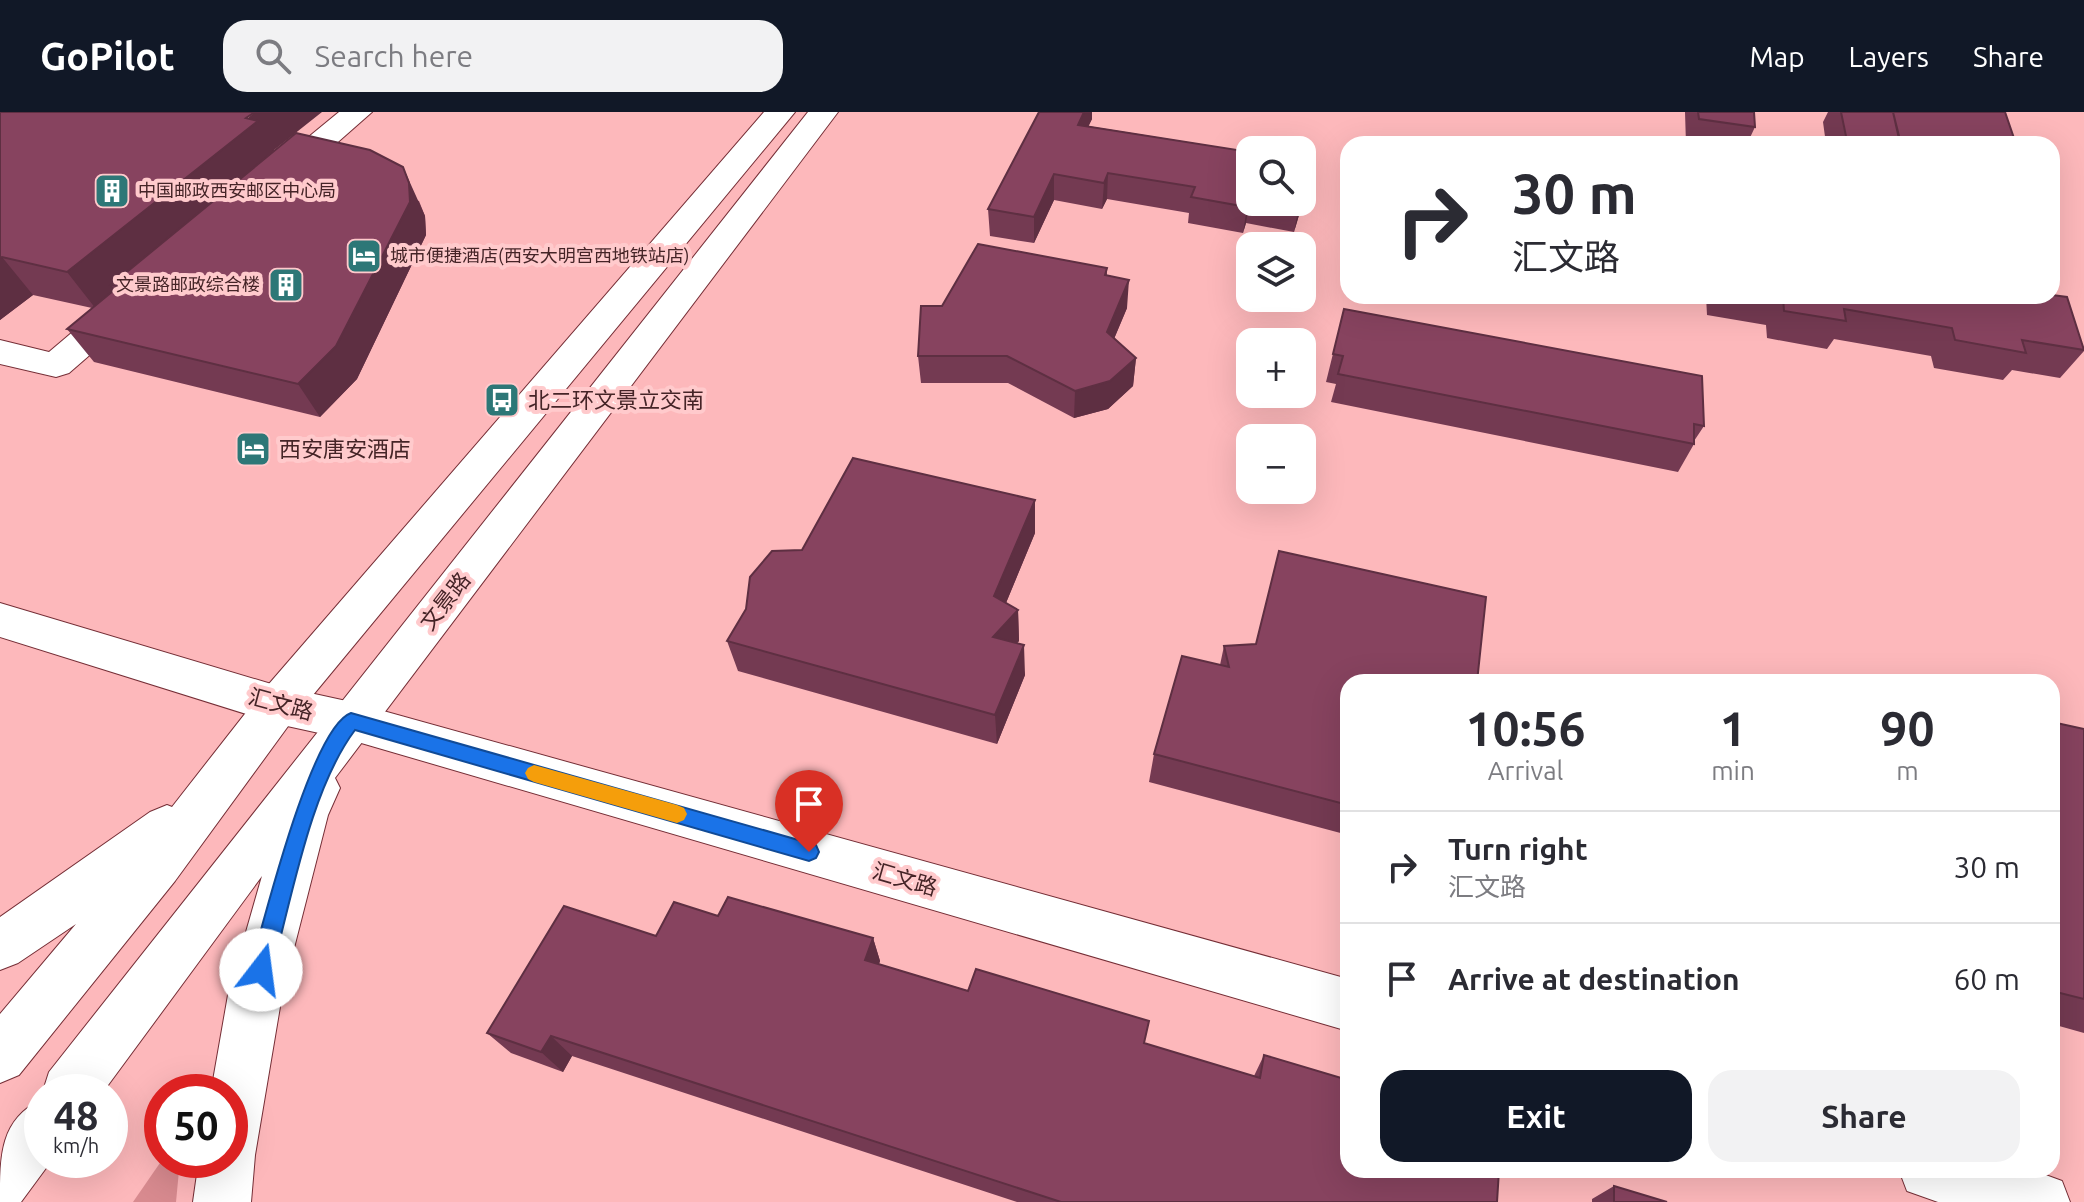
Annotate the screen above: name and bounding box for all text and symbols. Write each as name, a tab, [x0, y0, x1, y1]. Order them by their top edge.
search box	[223, 20, 783, 92]
icon: search	[251, 34, 295, 78]
text: GoPilot	[40, 35, 175, 77]
text: Search here	[315, 39, 473, 73]
text: Map	[1749, 41, 1805, 72]
text: Layers	[1849, 41, 1929, 72]
text: Share	[1973, 41, 2044, 72]
map controls	[1236, 136, 1316, 504]
button: search	[1236, 136, 1316, 216]
text: 30 m	[1512, 162, 1637, 225]
icon: right	[1380, 168, 1484, 272]
building icon: 中国邮政西安邮区中心局	[93, 172, 131, 210]
place label: 中国邮政西安邮区中心局	[138, 180, 336, 200]
button: layers	[1236, 232, 1316, 312]
text: 汇文路	[1512, 236, 1620, 277]
hotel icon: 城市便捷酒店(西安大明宫西地铁站店)	[345, 237, 383, 275]
place label: 城市便捷酒店(西安大明宫西地铁站店)	[390, 245, 689, 266]
building icon: 文景路邮政综合楼	[267, 266, 305, 304]
place label: 文景路邮政综合楼	[116, 274, 260, 294]
button: +	[1236, 328, 1316, 408]
bus stop icon: 北二环文景立交南	[483, 381, 521, 419]
place label: 北二环文景立交南	[528, 387, 704, 412]
button: −	[1236, 424, 1316, 504]
hotel icon: 西安唐安酒店	[234, 430, 272, 468]
place label: 西安唐安酒店	[279, 436, 411, 461]
street label: 文景路	[414, 567, 475, 634]
street label: 汇文路	[246, 683, 316, 724]
text: 10:56	[1466, 701, 1586, 755]
text: 1	[1719, 701, 1747, 755]
text: 90	[1880, 701, 1934, 755]
text: Arrival	[1488, 756, 1563, 785]
text: min	[1711, 756, 1755, 785]
text: m	[1896, 756, 1919, 785]
pin	[775, 770, 843, 852]
icon: arrive	[787, 782, 831, 826]
text: Turn right	[1448, 832, 1588, 866]
icon: right	[1380, 845, 1424, 889]
text: 30 m	[1953, 850, 2020, 884]
street label: 汇文路	[870, 857, 940, 900]
text: 汇文路	[1448, 872, 1526, 901]
position arrow	[219, 928, 303, 1012]
icon: arrive	[1380, 957, 1424, 1001]
text: Arrive at destination	[1448, 962, 1740, 996]
text: 60 m	[1953, 962, 2020, 996]
button: Exit	[1380, 1070, 1692, 1162]
button: Share	[1708, 1070, 2020, 1162]
speed limit sign: 50	[144, 1074, 248, 1178]
text: 48	[53, 1093, 99, 1138]
text: km/h	[53, 1134, 99, 1157]

